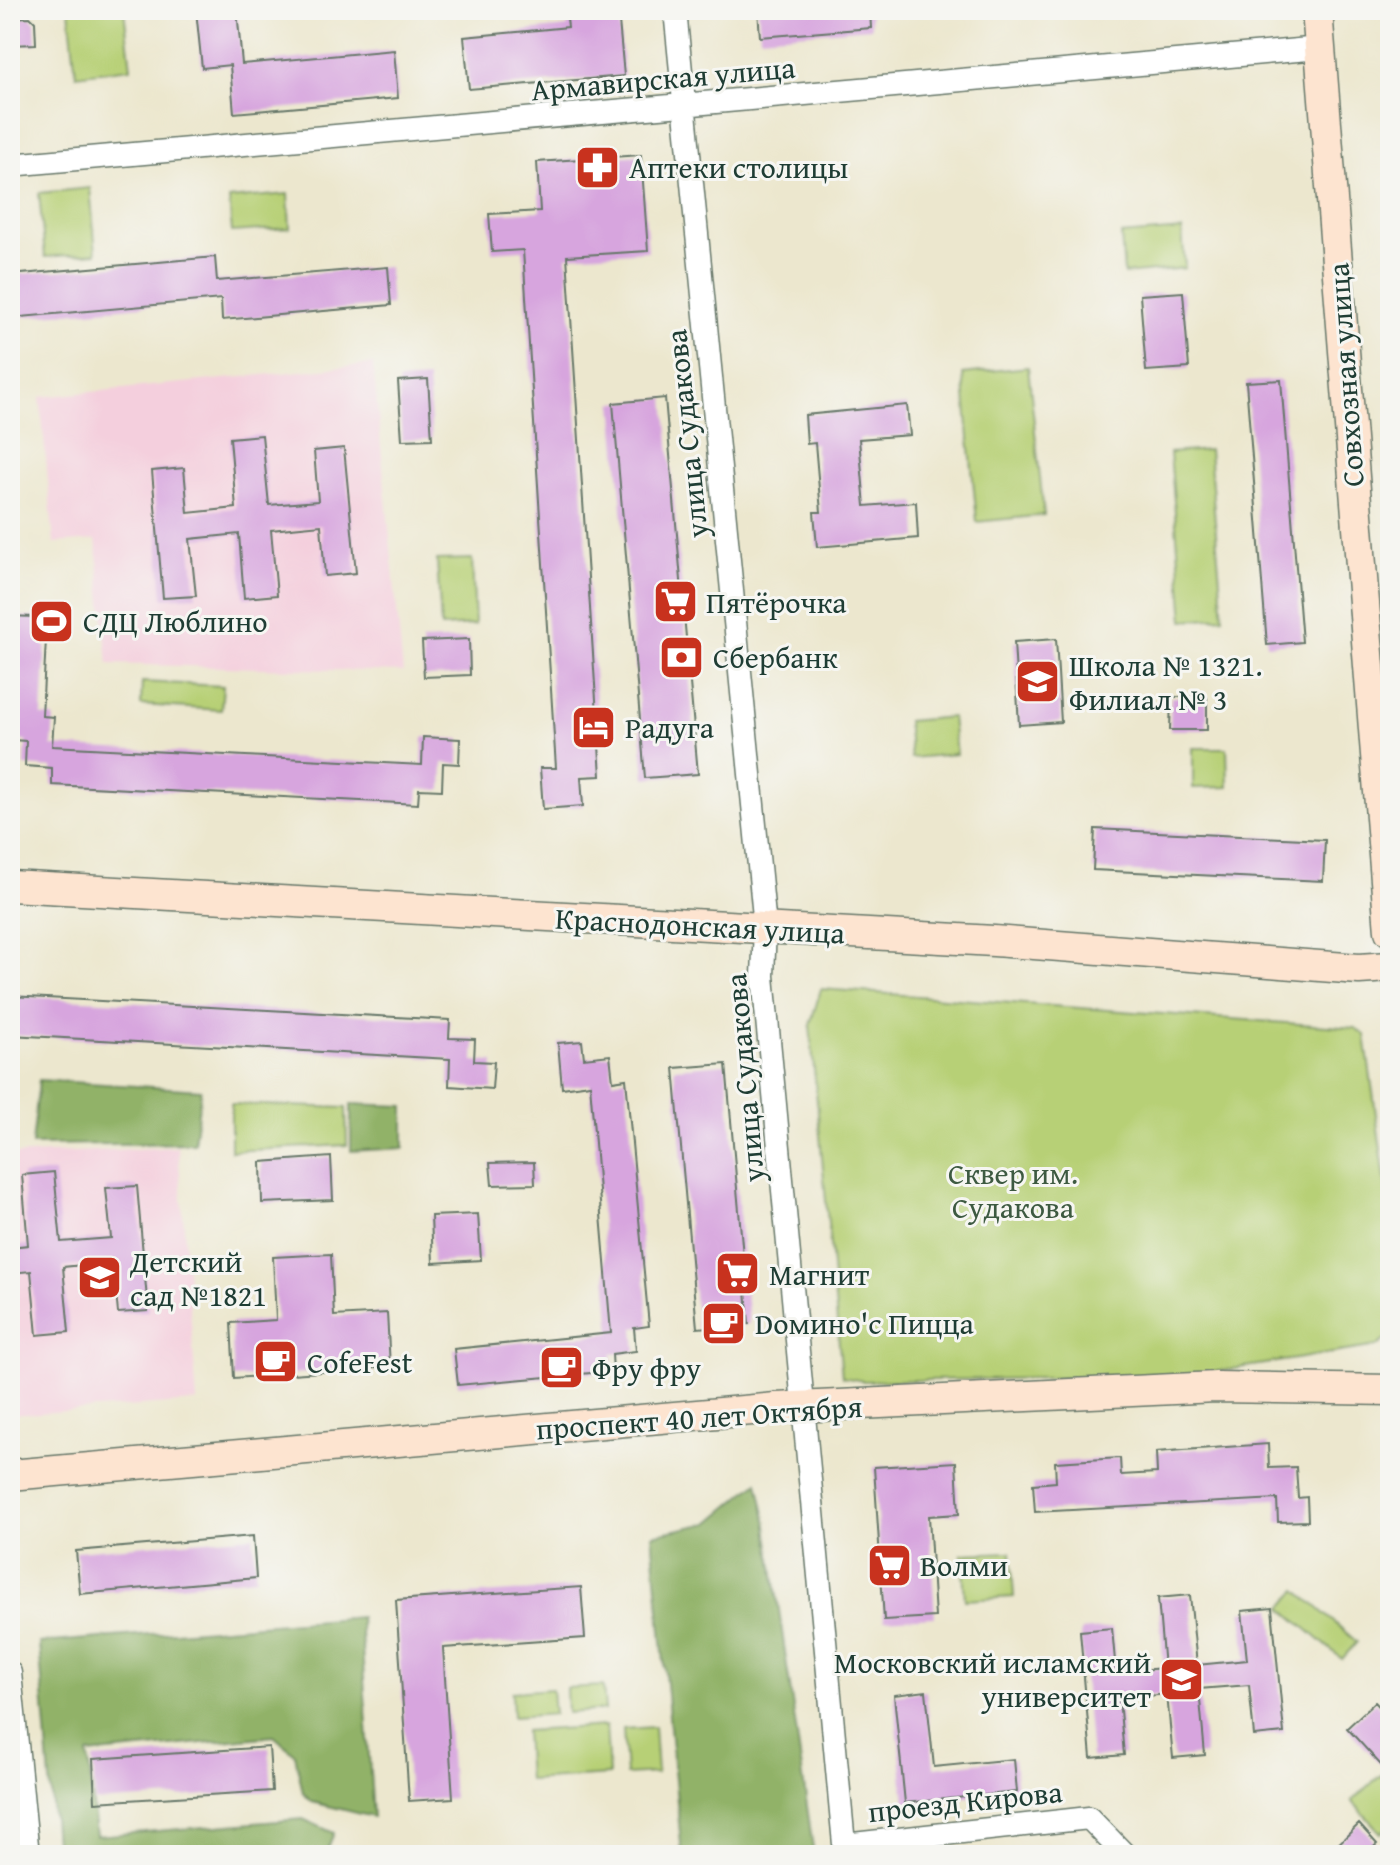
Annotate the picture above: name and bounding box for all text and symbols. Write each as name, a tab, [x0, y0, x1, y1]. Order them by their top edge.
street label: Армавирская улица	[529, 44, 798, 111]
pharmacy icon: Аптеки столицы	[574, 143, 622, 191]
place label: Аптеки столицы	[629, 145, 848, 189]
street label: Совхозная улица	[1315, 261, 1375, 488]
street label: улица Судакова	[653, 327, 719, 542]
supermarket icon: Пятёрочка	[651, 578, 699, 626]
place label: Пятёрочка	[706, 580, 847, 624]
sports icon: СДЦ Люблино	[28, 597, 76, 645]
place label: СДЦ Люблино	[83, 599, 268, 643]
bank icon: Сбербанк	[658, 633, 706, 681]
place label: Сбербанк	[713, 635, 838, 679]
place label: Школа № 1321. Филиал № 3	[1069, 643, 1263, 721]
school or university icon: Школа № 1321. Филиал № 3	[1014, 658, 1062, 706]
hotel icon: Радуга	[570, 703, 618, 751]
place label: Радуга	[625, 705, 715, 749]
street label: Краснодонская улица	[554, 895, 847, 955]
street label: улица Судакова	[713, 971, 775, 1185]
park label: Сквер им. Судакова	[948, 1151, 1078, 1229]
place label: Детский сад №1821	[129, 1239, 267, 1317]
supermarket icon: Магнит	[714, 1250, 762, 1298]
place label: Магнит	[769, 1252, 870, 1296]
school or university icon: Детский сад №1821	[75, 1254, 123, 1302]
cafe icon: Dомино'с Пицца	[700, 1299, 748, 1347]
place label: Dомино'с Пицца	[755, 1301, 974, 1345]
cafe icon: CofeFest	[252, 1338, 300, 1386]
place label: CofeFest	[307, 1340, 413, 1384]
cafe icon: Фру фру	[537, 1344, 585, 1392]
place label: Фру фру	[592, 1346, 701, 1390]
street label: проспект 40 лет Октября	[534, 1384, 864, 1450]
supermarket icon: Волми	[865, 1541, 913, 1589]
place label: Волми	[920, 1543, 1008, 1587]
place label: Московский исламский университет	[834, 1640, 1152, 1718]
school or university icon: Московский исламский университет	[1158, 1655, 1206, 1703]
street label: проезд Кирова	[866, 1769, 1065, 1833]

